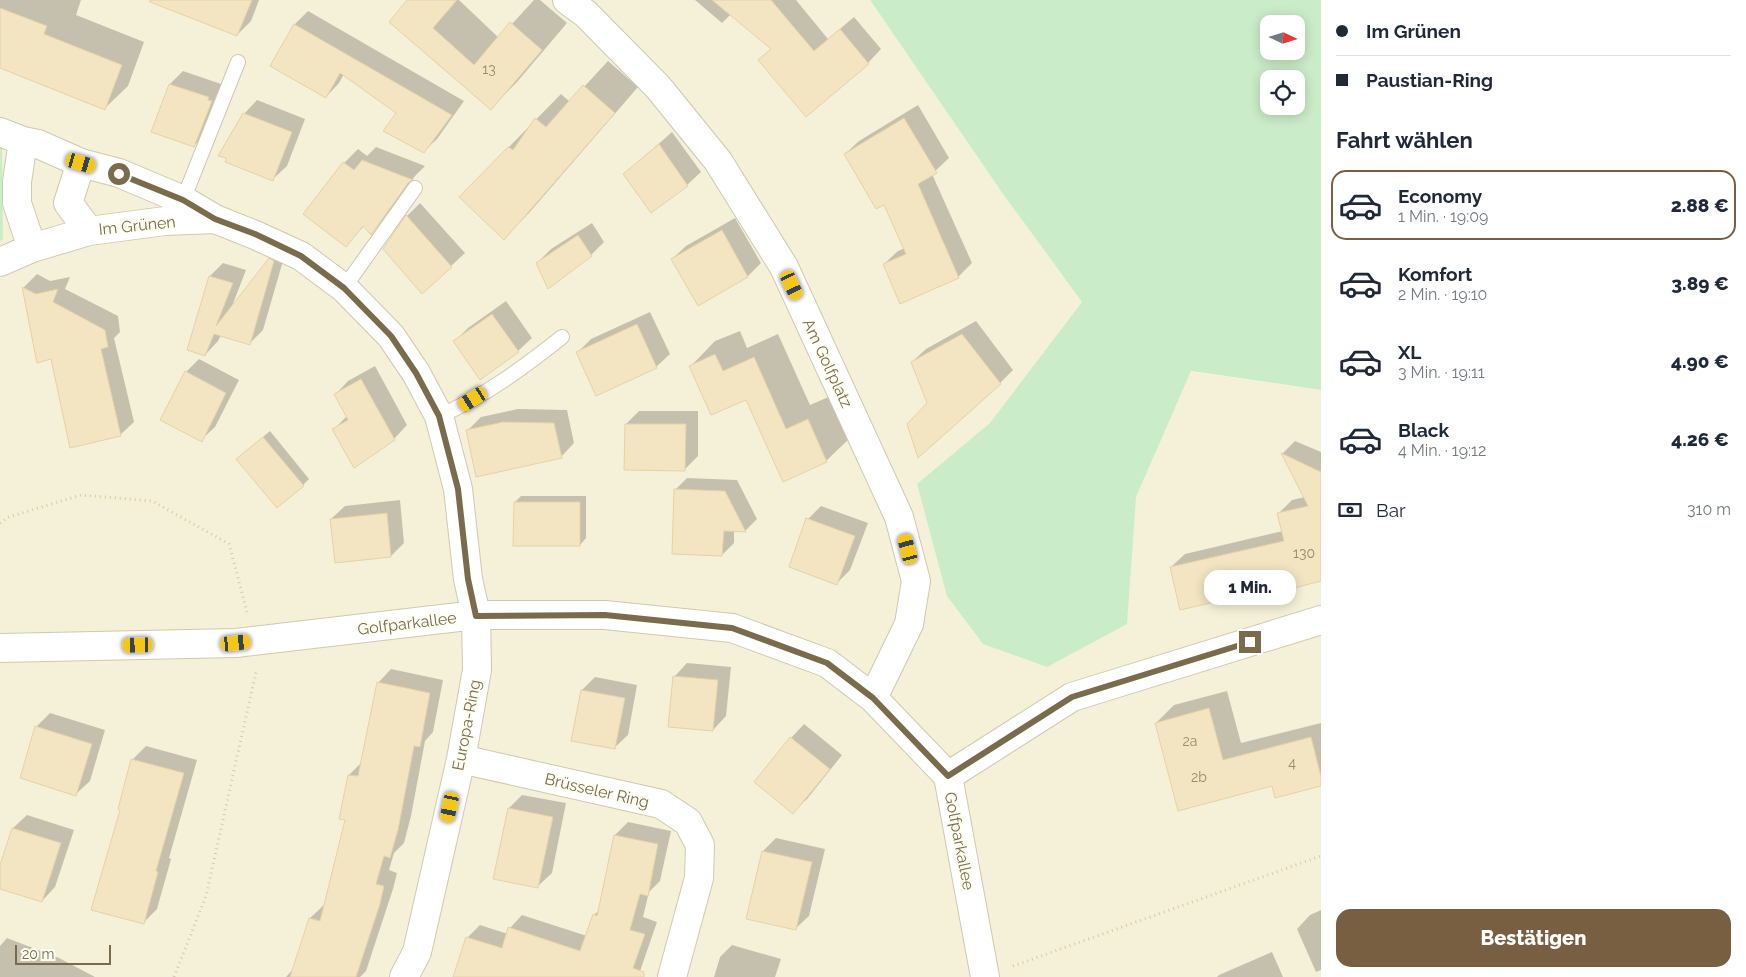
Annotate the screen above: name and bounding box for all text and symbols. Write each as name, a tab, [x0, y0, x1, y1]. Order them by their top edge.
north arrow	[1260, 15, 1305, 60]
map controls	[1260, 15, 1305, 115]
text: Im Grünen	[1366, 20, 1461, 42]
house number: 13	[482, 61, 496, 77]
text: Paustian-Ring	[1366, 69, 1493, 91]
button: locate	[1260, 70, 1305, 115]
text: Fahrt wählen	[1336, 127, 1473, 153]
car	[64, 152, 97, 174]
route start	[108, 163, 130, 185]
icon: car	[1338, 183, 1383, 228]
text: Economy	[1398, 185, 1482, 207]
text: 2.88 €	[1671, 194, 1729, 216]
text: 1 Min. · 19:09	[1398, 207, 1488, 226]
street label: Im Grünen	[98, 212, 177, 239]
icon: car	[1338, 261, 1383, 306]
text: Komfort	[1398, 263, 1472, 285]
car	[778, 268, 805, 302]
text: 3.89 €	[1671, 272, 1729, 294]
text: 2 Min. · 19:10	[1398, 285, 1487, 304]
street label: Am Golfplatz	[799, 316, 857, 411]
icon: car	[1338, 339, 1383, 384]
text: XL	[1398, 341, 1421, 363]
text: 4.90 €	[1671, 350, 1729, 372]
text: 3 Min. · 19:11	[1398, 363, 1485, 382]
car	[456, 385, 489, 413]
icon: car	[1338, 417, 1383, 462]
text: Black	[1398, 419, 1449, 441]
text: 4.26 €	[1671, 428, 1729, 450]
text: 4 Min. · 19:12	[1398, 441, 1486, 460]
icon: cash	[1336, 496, 1364, 524]
text: Bar	[1376, 499, 1406, 521]
text: 310 m	[1687, 500, 1731, 519]
car	[896, 533, 919, 565]
house number: 130	[1293, 545, 1315, 561]
callout: 1 Min.	[1204, 570, 1296, 604]
text: 1 Min.	[1228, 578, 1272, 597]
street label: Golfparkallee	[357, 608, 458, 639]
route end	[1239, 631, 1261, 653]
car	[220, 634, 251, 652]
car	[122, 637, 153, 653]
street label: Europa-Ring	[448, 678, 485, 772]
house number: 2a	[1183, 733, 1197, 749]
house number: 4	[1288, 755, 1296, 771]
street label: Brüsseler Ring	[543, 769, 651, 812]
house number: 2b	[1191, 769, 1207, 785]
street label: Golfparkallee	[941, 790, 978, 892]
car	[439, 791, 460, 823]
button: Bestätigen	[1336, 909, 1731, 967]
scale bar	[15, 942, 111, 965]
text: 20 m	[22, 946, 54, 962]

